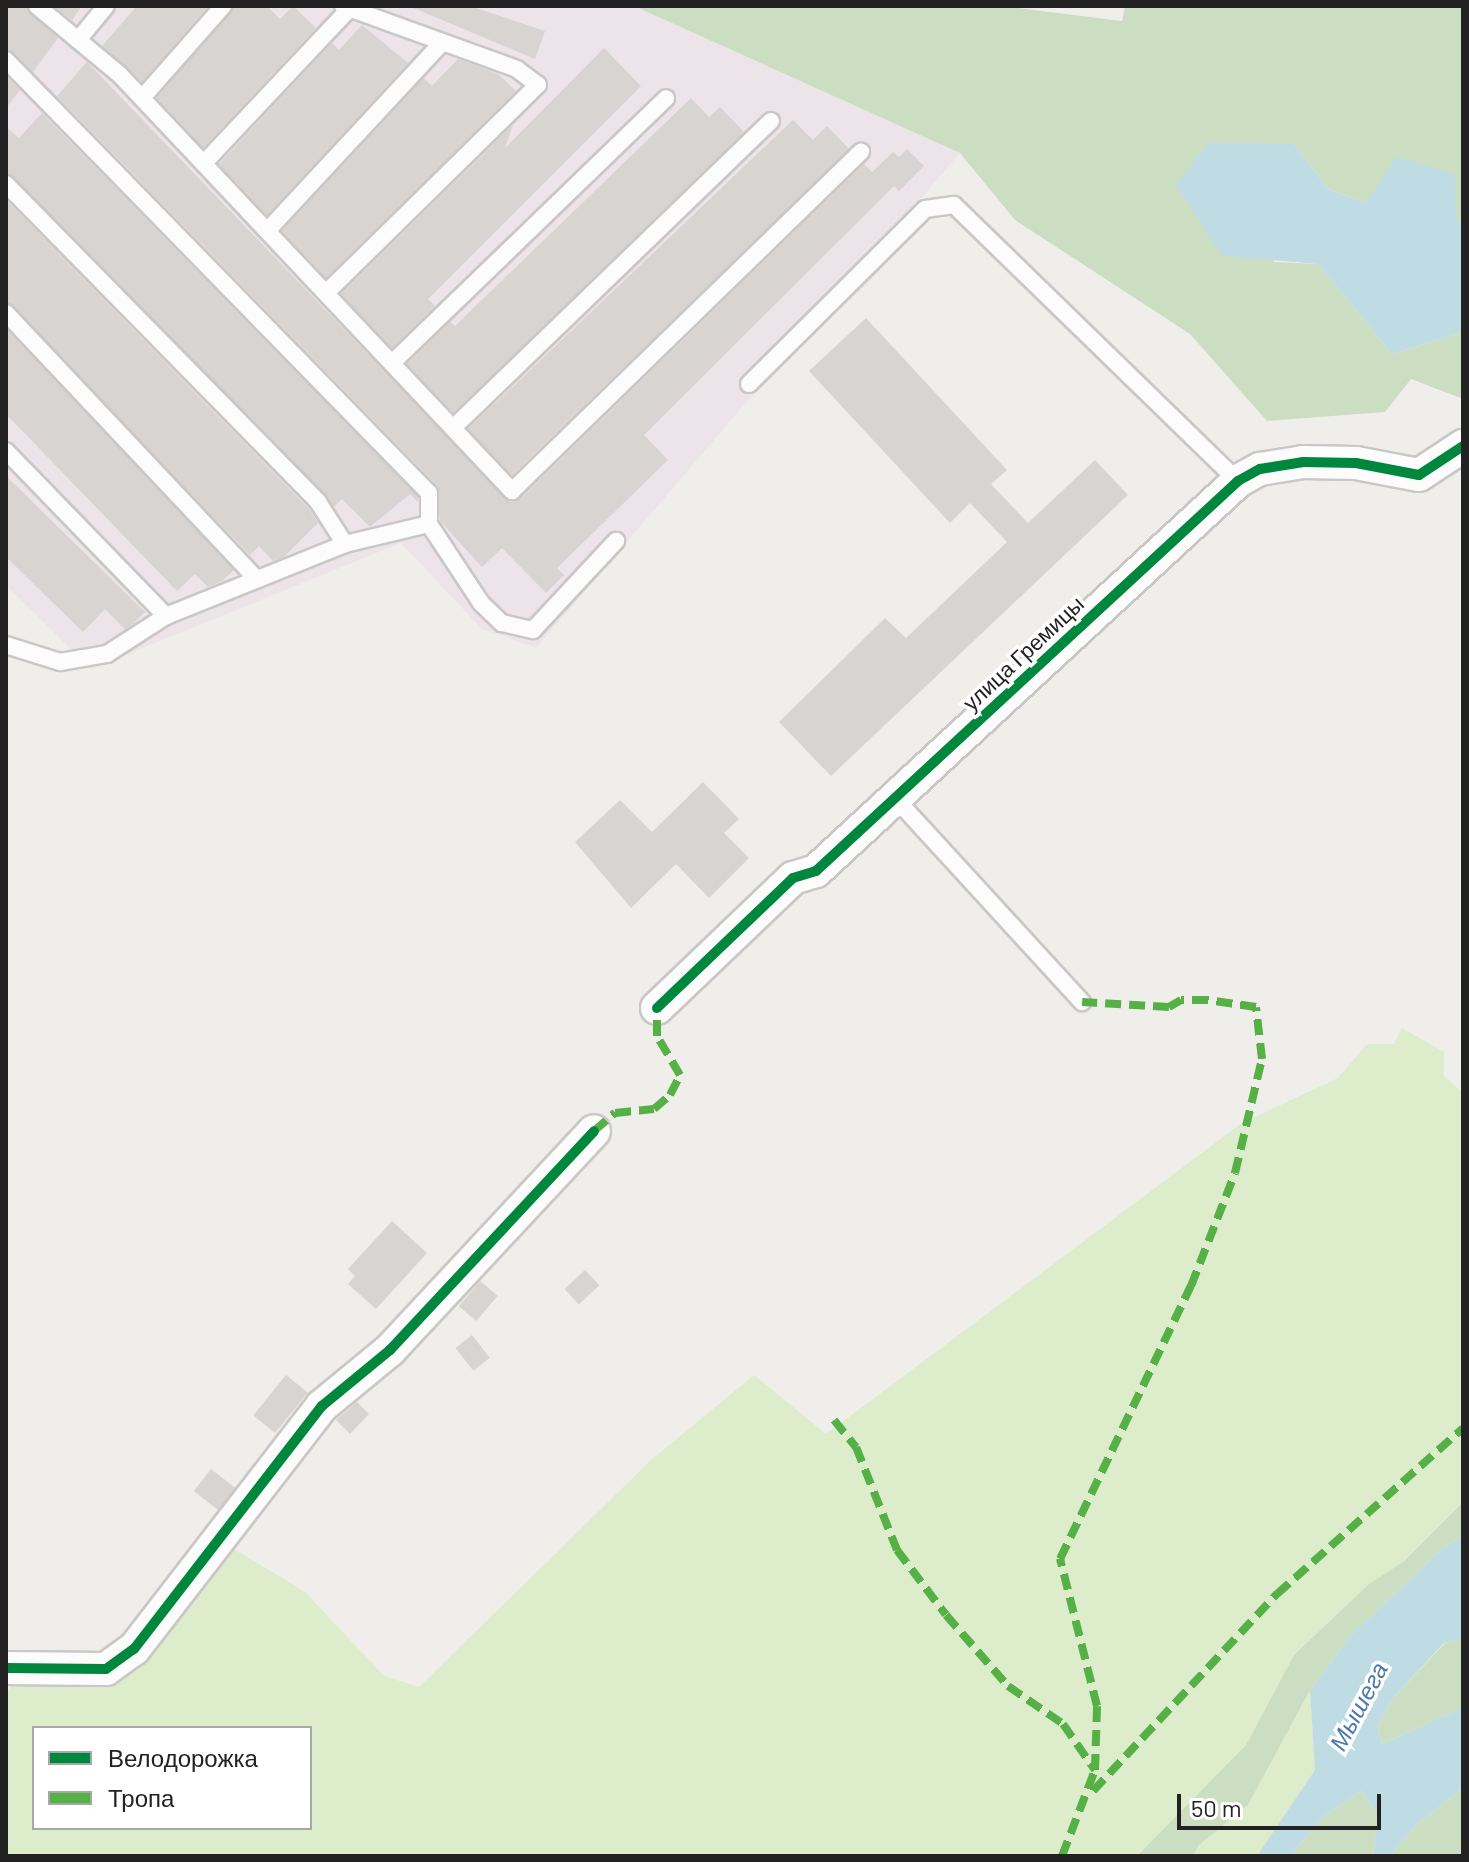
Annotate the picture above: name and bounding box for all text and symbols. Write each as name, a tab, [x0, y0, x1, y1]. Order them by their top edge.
street label: улица Гремицы	[957, 590, 1089, 716]
water label: Мышега	[1323, 1657, 1393, 1755]
legend	[32, 1726, 312, 1830]
text: Велодорожка	[108, 1743, 258, 1772]
scale bar	[1181, 1778, 1385, 1828]
text: Тропа	[108, 1783, 174, 1812]
text: 50 m	[1191, 1793, 1242, 1822]

